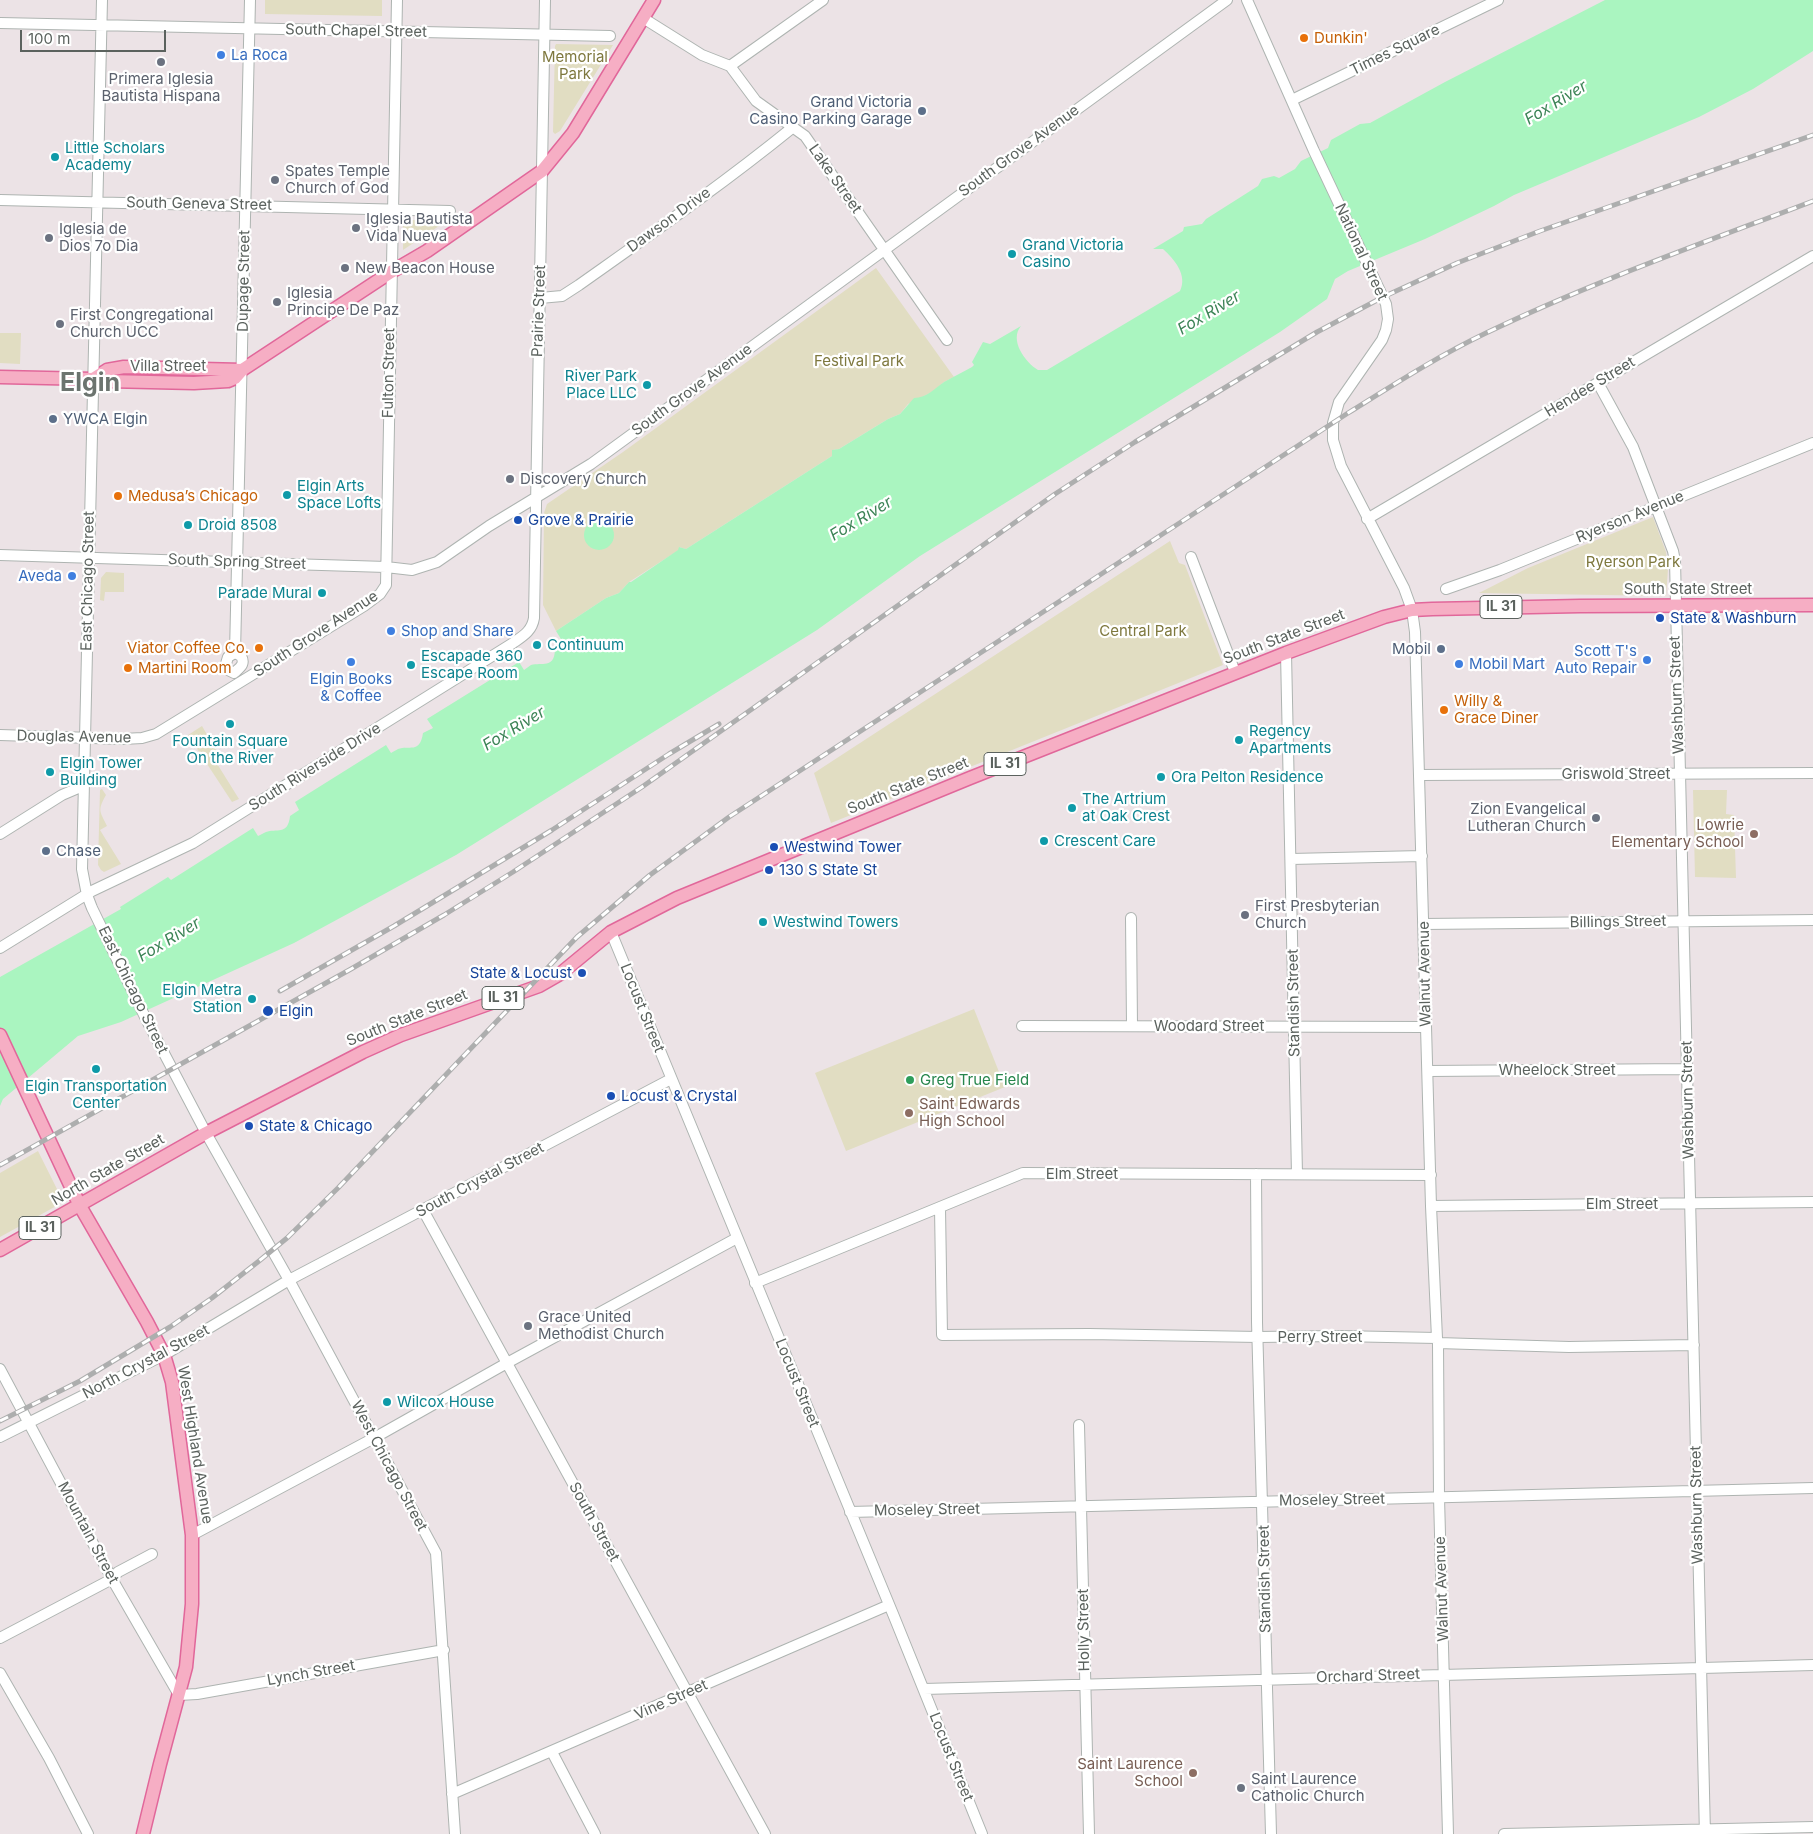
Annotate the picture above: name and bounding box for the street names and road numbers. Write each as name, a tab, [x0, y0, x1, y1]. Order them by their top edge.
street label: South Chapel Street	[285, 21, 427, 41]
street label: Times Square	[1347, 21, 1443, 79]
street label: South Grove Avenue	[955, 101, 1083, 201]
street label: Lake Street	[805, 141, 865, 217]
street label: Dawson Drive	[624, 184, 714, 256]
street label: South Geneva Street	[126, 194, 272, 214]
street label: National Street	[1331, 201, 1391, 303]
street label: Dupage Street	[234, 230, 254, 332]
street label: Prairie Street	[528, 265, 550, 357]
street label: Fulton Street	[379, 328, 399, 418]
street label: South Grove Avenue	[628, 340, 756, 440]
street label: Hendee Street	[1542, 353, 1638, 421]
street label: Villa Street	[130, 357, 206, 375]
street label: Ryerson Avenue	[1573, 487, 1687, 547]
street label: East Chicago Street	[78, 511, 98, 651]
street label: South Spring Street	[168, 551, 306, 573]
street label: South State Street	[1624, 580, 1752, 598]
street label: South Grove Avenue	[250, 587, 382, 681]
road number: IL 31	[1480, 596, 1522, 618]
street label: South State Street	[1221, 606, 1347, 668]
street label: Washburn Street	[1666, 635, 1688, 755]
street label: South Riverside Drive	[246, 719, 384, 815]
street label: Douglas Avenue	[16, 727, 132, 747]
road number: IL 31	[984, 752, 1026, 776]
street label: South State Street	[845, 754, 971, 818]
street label: Griswold Street	[1562, 765, 1670, 783]
street label: Billings Street	[1569, 912, 1667, 932]
street label: Walnut Avenue	[1415, 921, 1435, 1027]
street label: East Chicago Street	[94, 923, 172, 1057]
street label: Standish Street	[1284, 949, 1304, 1057]
street label: Locust Street	[616, 961, 668, 1055]
street label: South State Street	[344, 986, 470, 1050]
road number: IL 31	[482, 986, 524, 1010]
street label: Woodard Street	[1154, 1017, 1264, 1035]
street label: Washburn Street	[1678, 1041, 1698, 1159]
street label: Wheelock Street	[1498, 1061, 1616, 1079]
street label: North State Street	[48, 1130, 168, 1210]
street label: South Crystal Street	[413, 1139, 547, 1221]
street label: Elm Street	[1046, 1165, 1118, 1183]
street label: Elm Street	[1586, 1195, 1658, 1213]
road number: IL 31	[19, 1216, 61, 1240]
street label: North Crystal Street	[80, 1321, 212, 1403]
street label: Perry Street	[1278, 1328, 1362, 1346]
street label: Locust Street	[771, 1336, 823, 1430]
street label: West Highland Avenue	[174, 1365, 216, 1525]
street label: West Chicago Street	[347, 1398, 431, 1534]
street label: Washburn Street	[1687, 1446, 1707, 1564]
street label: Mountain Street	[54, 1479, 122, 1587]
street label: South Street	[565, 1479, 623, 1565]
street label: Moseley Street	[1279, 1490, 1385, 1510]
street label: Moseley Street	[874, 1500, 980, 1520]
street label: Standish Street	[1255, 1525, 1275, 1633]
street label: Walnut Avenue	[1431, 1536, 1453, 1642]
street label: Holly Street	[1074, 1589, 1094, 1671]
street label: Lynch Street	[266, 1656, 356, 1690]
street label: Orchard Street	[1316, 1665, 1420, 1687]
street label: Vine Street	[632, 1676, 710, 1724]
street label: Locust Street	[925, 1710, 977, 1804]

